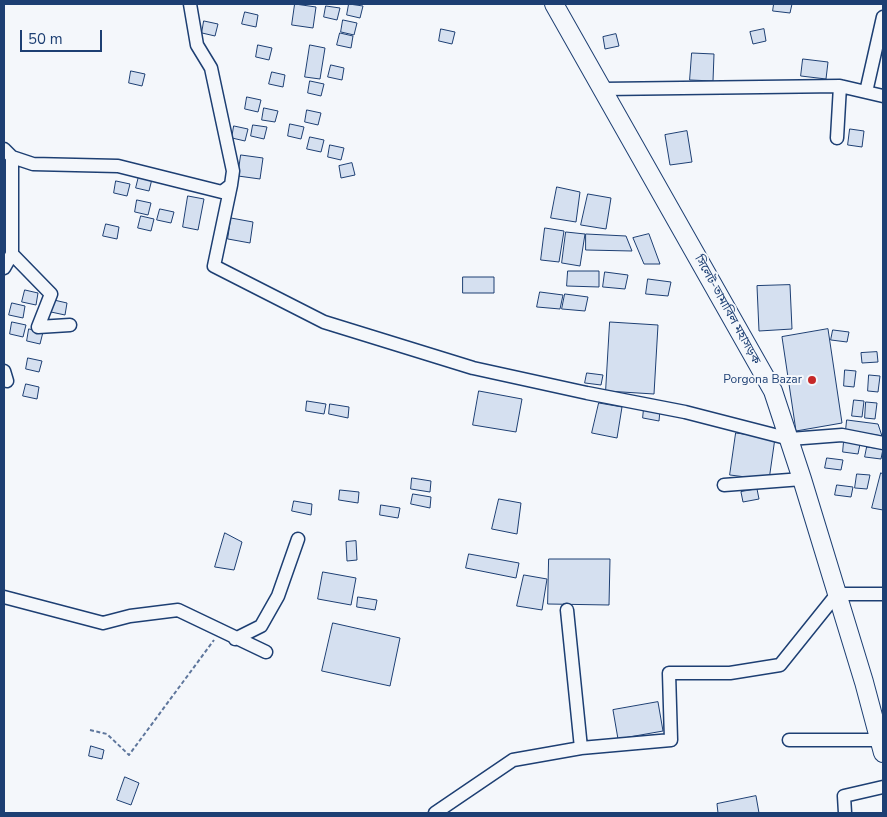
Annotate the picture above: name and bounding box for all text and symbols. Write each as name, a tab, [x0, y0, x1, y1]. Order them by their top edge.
scale bar	[22, 20, 105, 52]
text: 50 m	[28, 29, 63, 49]
street label: সিলেট-তামাবিল মহাসড়ক	[691, 253, 763, 367]
place label: Porgona Bazar	[723, 373, 802, 387]
marker: Porgona Bazar	[806, 374, 818, 386]

